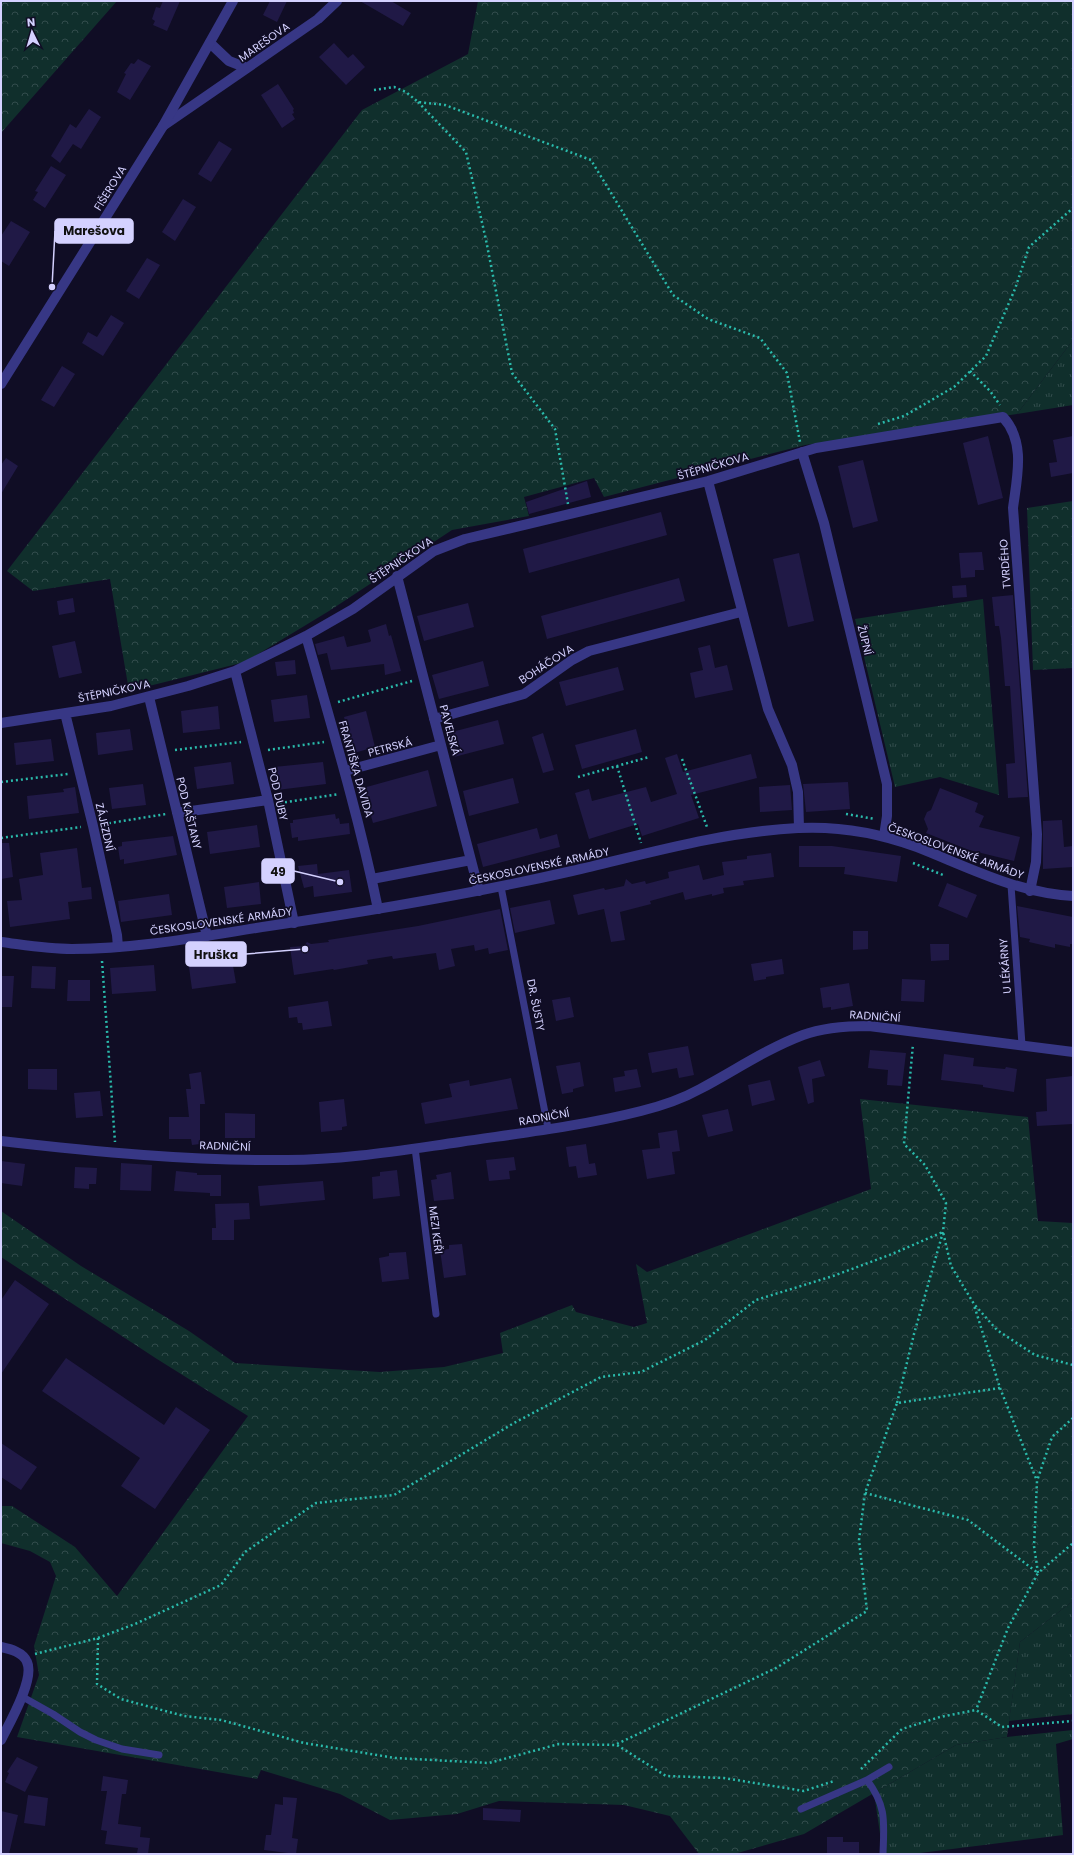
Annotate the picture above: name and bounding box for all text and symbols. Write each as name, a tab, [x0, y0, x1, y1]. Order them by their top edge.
north arrow	[12, 12, 52, 52]
text: N	[26, 14, 36, 30]
street label: MAREŠOVA	[235, 18, 293, 66]
street label: FIŠEROVA	[90, 162, 130, 214]
callout: Marešova	[55, 219, 133, 243]
text: Marešova	[63, 222, 125, 239]
street label: ŠTĚPNIČKOVA	[675, 448, 751, 484]
street label: ŠTĚPNIČKOVA	[366, 533, 436, 587]
street label: TVRDÉHO	[995, 538, 1015, 589]
street label: ŽUPNÍ	[854, 623, 876, 657]
street label: BOHÁČOVA	[515, 640, 577, 688]
street label: ŠTĚPNIČKOVA	[76, 675, 152, 706]
street label: PAVELSKÁ	[436, 703, 465, 758]
street label: FRANTIŠKA DAVIDA	[335, 719, 378, 820]
street label: PETRSKÁ	[366, 733, 414, 761]
street label: POD DUBY	[264, 766, 292, 823]
street label: POD KAŠTANY	[172, 775, 206, 851]
street label: ZÁJEZDNÍ	[92, 801, 118, 853]
street label: ČESKOSLOVENSKÉ ARMÁDY	[886, 819, 1027, 883]
street label: ČESKOSLOVENSKÉ ARMÁDY	[467, 843, 611, 889]
callout: 49	[262, 859, 294, 883]
text: 49	[270, 863, 286, 880]
street label: ČESKOSLOVENSKÉ ARMÁDY	[149, 903, 294, 939]
street label: U LÉKÁRNY	[995, 937, 1015, 994]
callout: Hruška	[186, 942, 246, 966]
text: Hruška	[194, 946, 238, 963]
street label: DR. ŠUSTY	[523, 978, 549, 1033]
street label: RADNIČNÍ	[849, 1006, 901, 1026]
street label: RADNIČNÍ	[517, 1105, 571, 1129]
street label: RADNIČNÍ	[199, 1137, 251, 1155]
street label: MEZI KEŘI	[425, 1205, 447, 1255]

